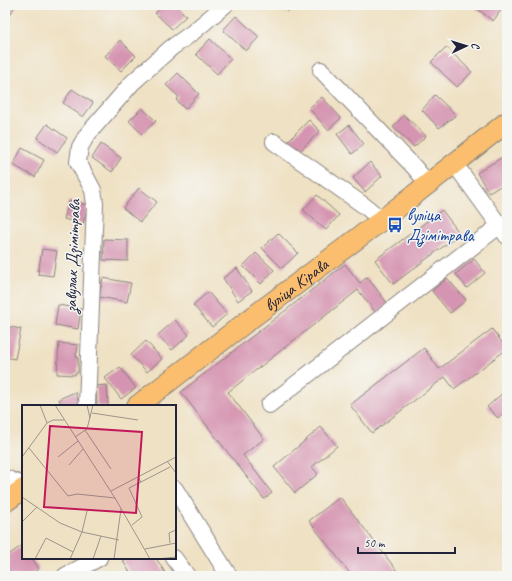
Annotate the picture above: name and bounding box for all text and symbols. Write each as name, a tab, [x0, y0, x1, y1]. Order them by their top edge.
north arrow	[446, 26, 486, 66]
text: С	[469, 42, 483, 50]
street label: завулак Дзімітрава	[60, 198, 86, 315]
place label: вуліца Дзімітрава	[407, 205, 475, 247]
bus stop icon: вуліца Дзімітрава	[386, 216, 404, 234]
street label: вуліца Кірава	[260, 253, 333, 316]
inset map	[22, 405, 176, 559]
scale bar	[358, 529, 455, 555]
text: 50 m	[364, 535, 386, 551]

